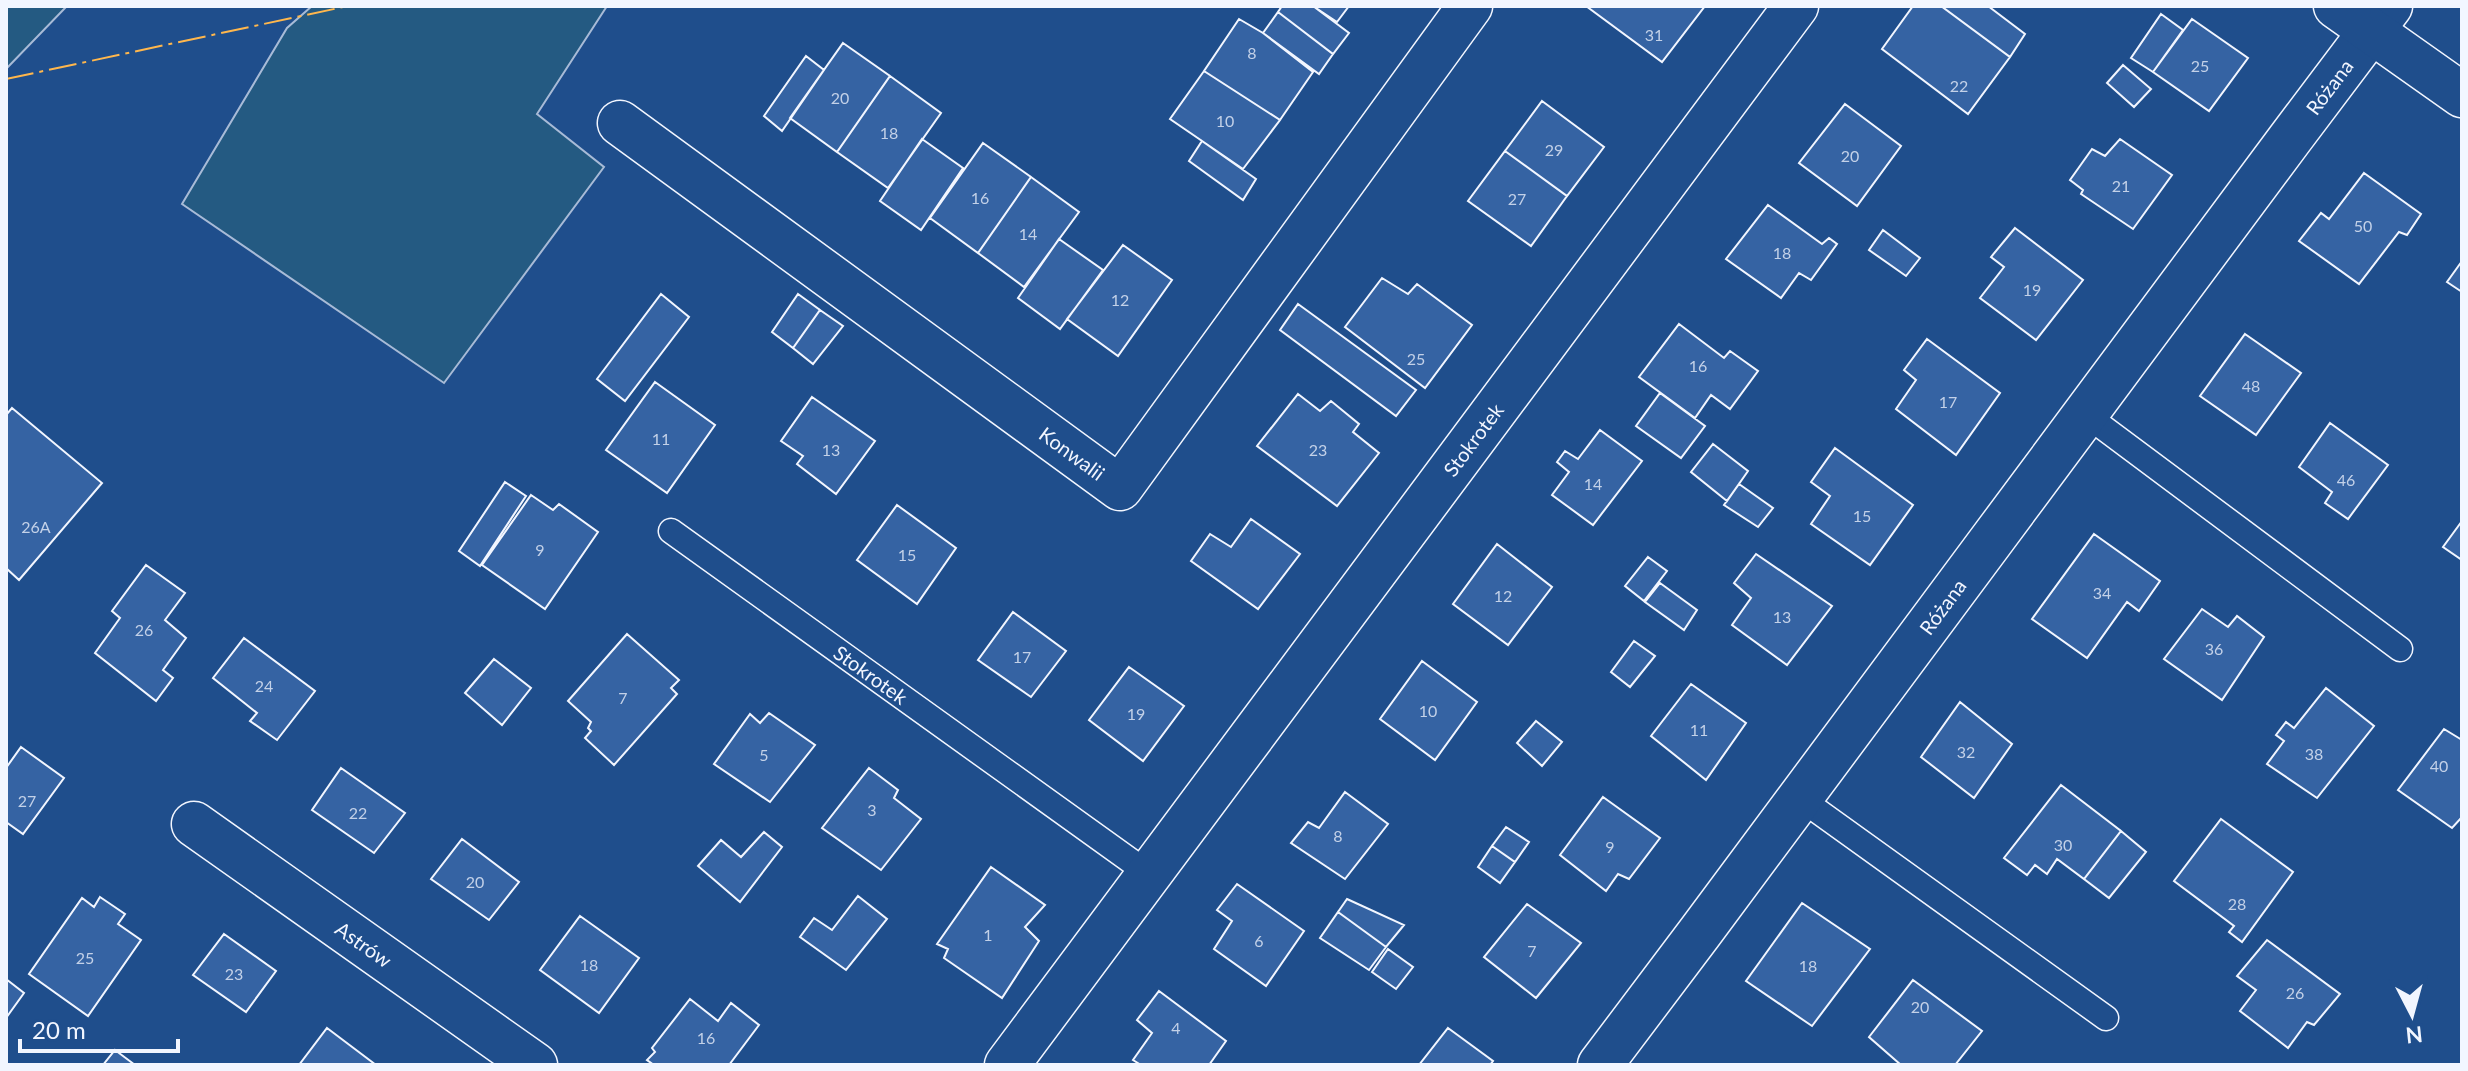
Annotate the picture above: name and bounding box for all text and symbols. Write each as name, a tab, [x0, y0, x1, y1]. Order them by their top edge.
house number: 31	[1645, 25, 1663, 44]
house number: 8	[1247, 43, 1257, 62]
street label: Różana	[2300, 54, 2358, 119]
house number: 25	[2191, 56, 2209, 75]
house number: 22	[1950, 76, 1968, 95]
house number: 20	[831, 88, 849, 107]
house number: 10	[1216, 111, 1234, 130]
house number: 18	[880, 123, 898, 142]
house number: 29	[1545, 140, 1563, 159]
house number: 20	[1841, 146, 1859, 165]
house number: 21	[2112, 176, 2130, 195]
house number: 16	[971, 188, 989, 207]
house number: 27	[1508, 189, 1526, 208]
house number: 50	[2354, 216, 2372, 235]
house number: 14	[1019, 224, 1037, 243]
house number: 18	[1773, 243, 1791, 262]
house number: 19	[2023, 280, 2041, 299]
house number: 12	[1111, 290, 1129, 309]
house number: 25	[1407, 349, 1425, 368]
house number: 16	[1689, 356, 1707, 375]
house number: 48	[2242, 376, 2260, 395]
house number: 17	[1939, 392, 1957, 411]
street label: Stokrotek	[1438, 398, 1509, 481]
street label: Konwalii	[1035, 421, 1110, 485]
house number: 11	[652, 429, 670, 448]
house number: 13	[822, 440, 840, 459]
house number: 23	[1309, 440, 1327, 459]
house number: 46	[2337, 470, 2355, 489]
house number: 14	[1584, 474, 1602, 493]
house number: 15	[1853, 506, 1871, 525]
house number: 26A	[21, 517, 51, 536]
house number: 9	[535, 540, 545, 559]
house number: 15	[898, 545, 916, 564]
street label: Różana	[1914, 574, 1971, 639]
house number: 34	[2093, 583, 2111, 602]
house number: 12	[1494, 586, 1512, 605]
house number: 13	[1773, 607, 1791, 626]
house number: 26	[135, 620, 153, 639]
house number: 36	[2205, 639, 2223, 658]
street label: Stokrotek	[829, 640, 913, 709]
house number: 17	[1013, 647, 1031, 666]
house number: 24	[255, 676, 273, 695]
house number: 7	[618, 688, 628, 707]
house number: 10	[1419, 701, 1437, 720]
house number: 19	[1127, 704, 1145, 723]
house number: 11	[1690, 720, 1708, 739]
house number: 32	[1957, 742, 1975, 761]
house number: 38	[2305, 744, 2323, 763]
house number: 5	[759, 745, 769, 764]
house number: 40	[2430, 756, 2448, 775]
house number: 27	[18, 791, 36, 810]
house number: 3	[867, 800, 877, 819]
house number: 22	[349, 803, 367, 822]
house number: 8	[1333, 826, 1343, 845]
house number: 30	[2054, 835, 2072, 854]
house number: 9	[1605, 837, 1615, 856]
house number: 20	[466, 872, 484, 891]
house number: 28	[2228, 894, 2246, 913]
street label: Astrów	[331, 916, 397, 972]
house number: 1	[983, 925, 993, 944]
house number: 6	[1254, 931, 1264, 950]
house number: 7	[1527, 941, 1537, 960]
house number: 25	[76, 948, 94, 967]
house number: 18	[580, 955, 598, 974]
house number: 18	[1799, 956, 1817, 975]
house number: 23	[225, 964, 243, 983]
north arrow	[2372, 975, 2452, 1055]
house number: 26	[2286, 983, 2304, 1002]
house number: 20	[1911, 997, 1929, 1016]
scale bar	[20, 1003, 178, 1053]
text: 20 m	[32, 1015, 86, 1044]
house number: 4	[1171, 1018, 1181, 1037]
text: N	[2404, 1021, 2424, 1050]
house number: 16	[697, 1028, 715, 1047]

